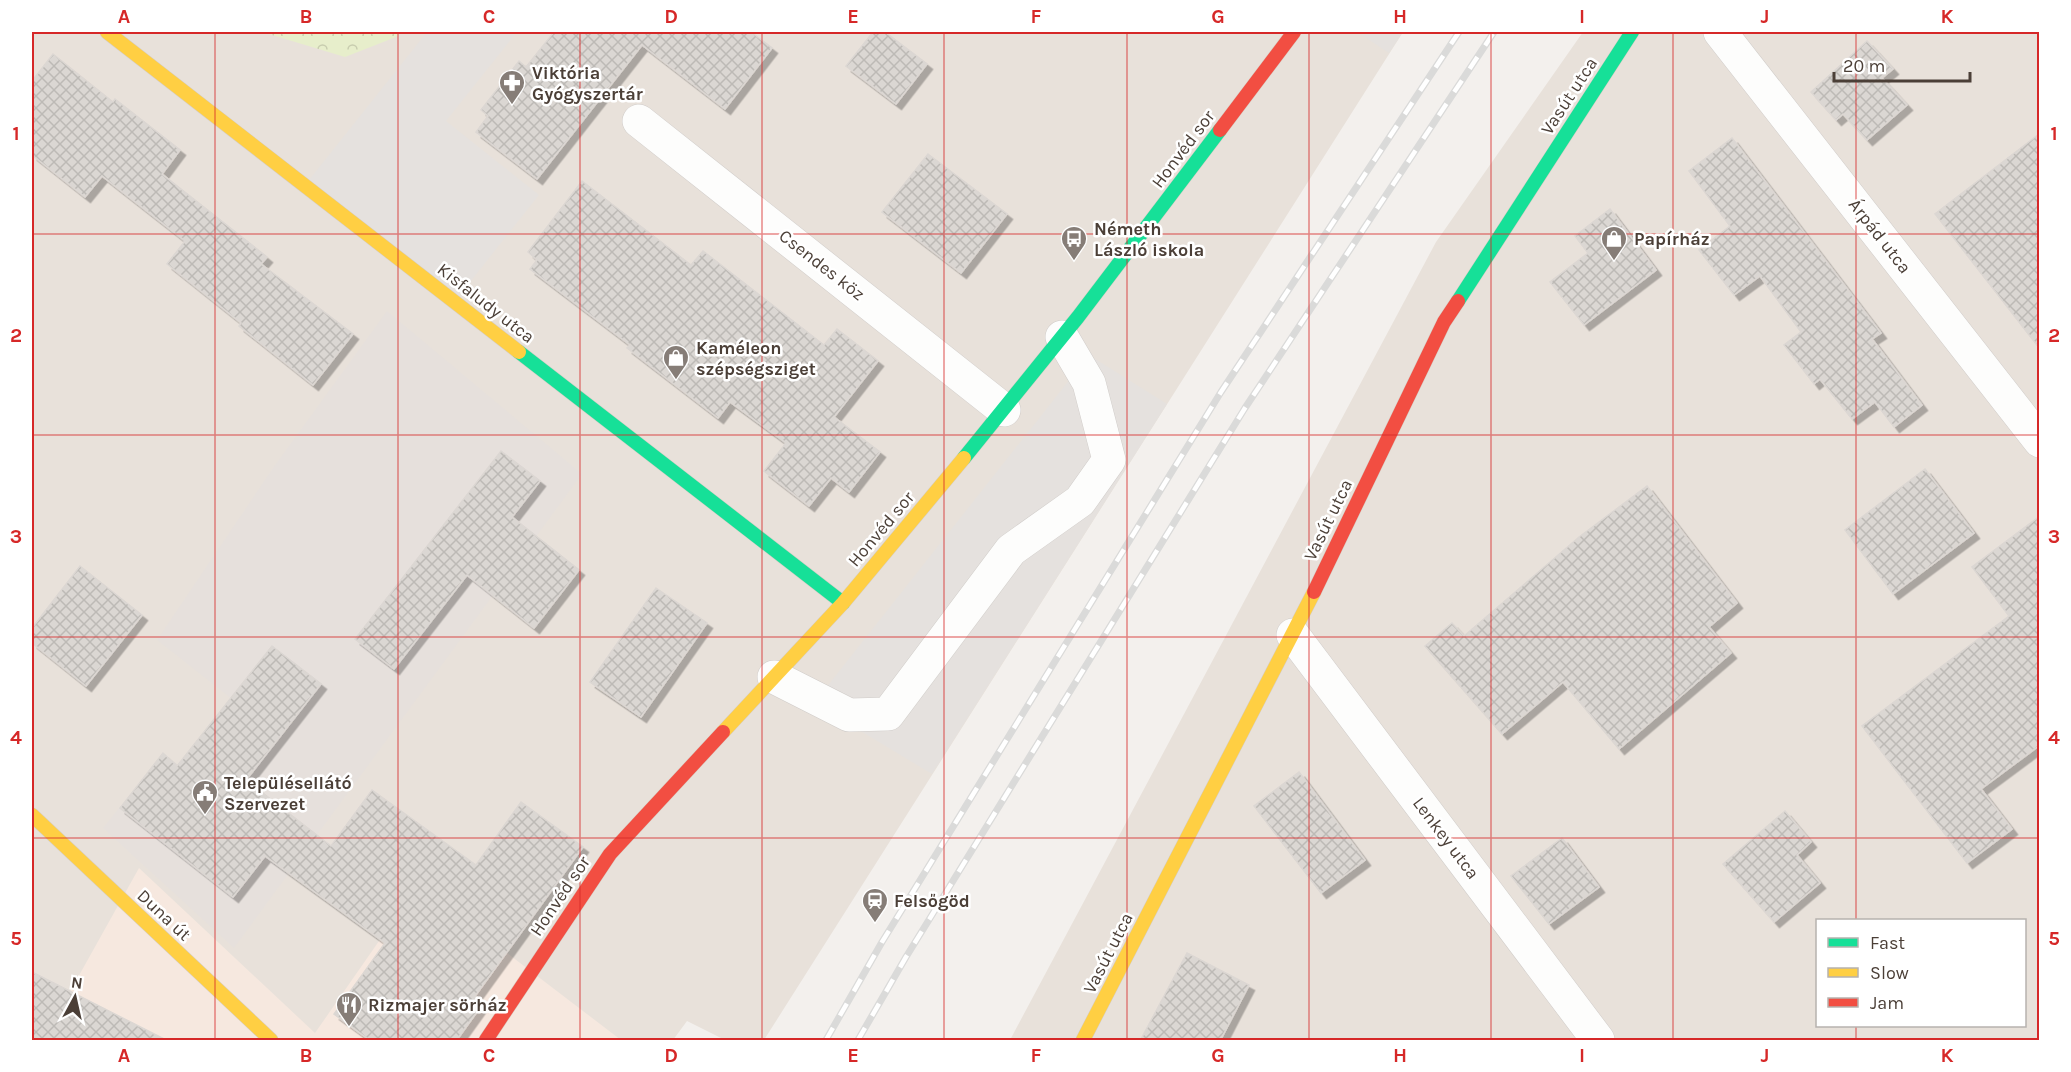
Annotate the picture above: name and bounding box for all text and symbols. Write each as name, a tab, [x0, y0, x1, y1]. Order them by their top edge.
text: A	[118, 5, 131, 28]
text: B	[300, 5, 312, 28]
text: C	[483, 5, 495, 28]
text: D	[664, 5, 678, 28]
text: E	[847, 5, 859, 28]
text: F	[1031, 5, 1042, 28]
text: G	[1211, 5, 1225, 28]
text: H	[1393, 5, 1407, 28]
text: I	[1579, 5, 1585, 28]
text: J	[1761, 5, 1769, 28]
text: K	[1940, 5, 1954, 28]
scale bar	[1834, 45, 1970, 83]
street label: Vasút utca	[1536, 53, 1602, 139]
text: 20 m	[1843, 55, 1885, 77]
place label: Viktória Gyógyszertár	[532, 62, 643, 105]
pharmacy icon: Viktória Gyógyszertár	[497, 68, 527, 106]
street label: Honvéd sor	[1147, 105, 1220, 192]
text: 1	[12, 122, 20, 145]
text: 1	[2050, 122, 2058, 145]
street label: Árpád utca	[1844, 194, 1917, 278]
place label: Németh László iskola	[1094, 218, 1204, 261]
bus stop icon: Németh László iskola	[1059, 224, 1089, 262]
shop icon: Papírház	[1599, 224, 1629, 262]
street label: Csendes köz	[775, 225, 869, 305]
place label: Papírház	[1634, 228, 1710, 250]
street label: Kisfaludy utca	[433, 258, 539, 348]
text: 2	[10, 324, 22, 347]
text: 2	[2048, 324, 2060, 347]
place label: Kaméleon szépségsziget	[696, 337, 816, 380]
shop icon: Kaméleon szépségsziget	[661, 343, 691, 381]
street label: Vasút utca	[1299, 476, 1357, 564]
street label: Honvéd sor	[843, 486, 919, 571]
text: 3	[10, 525, 22, 548]
text: 3	[2048, 525, 2060, 548]
text: 4	[10, 726, 22, 749]
text: 4	[2048, 726, 2060, 749]
place label: Településellátó Szervezet	[224, 772, 352, 815]
public building icon: Településellátó Szervezet	[190, 778, 220, 816]
street label: Lenkey utca	[1408, 792, 1484, 884]
street label: Honvéd sor	[525, 851, 595, 940]
street label: Duna út	[133, 885, 196, 946]
station icon: Felsőgöd	[860, 886, 890, 924]
place label: Felsőgöd	[894, 890, 970, 912]
street label: Vasút utca	[1078, 909, 1138, 997]
legend	[1816, 919, 2026, 1027]
text: 5	[10, 927, 22, 950]
text: 5	[2048, 927, 2060, 950]
text: Fast	[1870, 932, 1905, 954]
text: Slow	[1870, 962, 1909, 984]
north arrow	[45, 967, 105, 1027]
text: N	[70, 972, 84, 993]
restaurant icon: Rizmajer sörház	[334, 990, 364, 1028]
text: Jam	[1870, 992, 1904, 1014]
place label: Rizmajer sörház	[368, 994, 507, 1016]
text: A	[118, 1044, 131, 1067]
text: B	[300, 1044, 312, 1067]
text: C	[483, 1044, 495, 1067]
text: D	[664, 1044, 678, 1067]
text: E	[847, 1044, 859, 1067]
text: F	[1031, 1044, 1042, 1067]
text: G	[1211, 1044, 1225, 1067]
text: H	[1393, 1044, 1407, 1067]
text: I	[1579, 1044, 1585, 1067]
text: J	[1761, 1044, 1769, 1067]
text: K	[1940, 1044, 1954, 1067]

